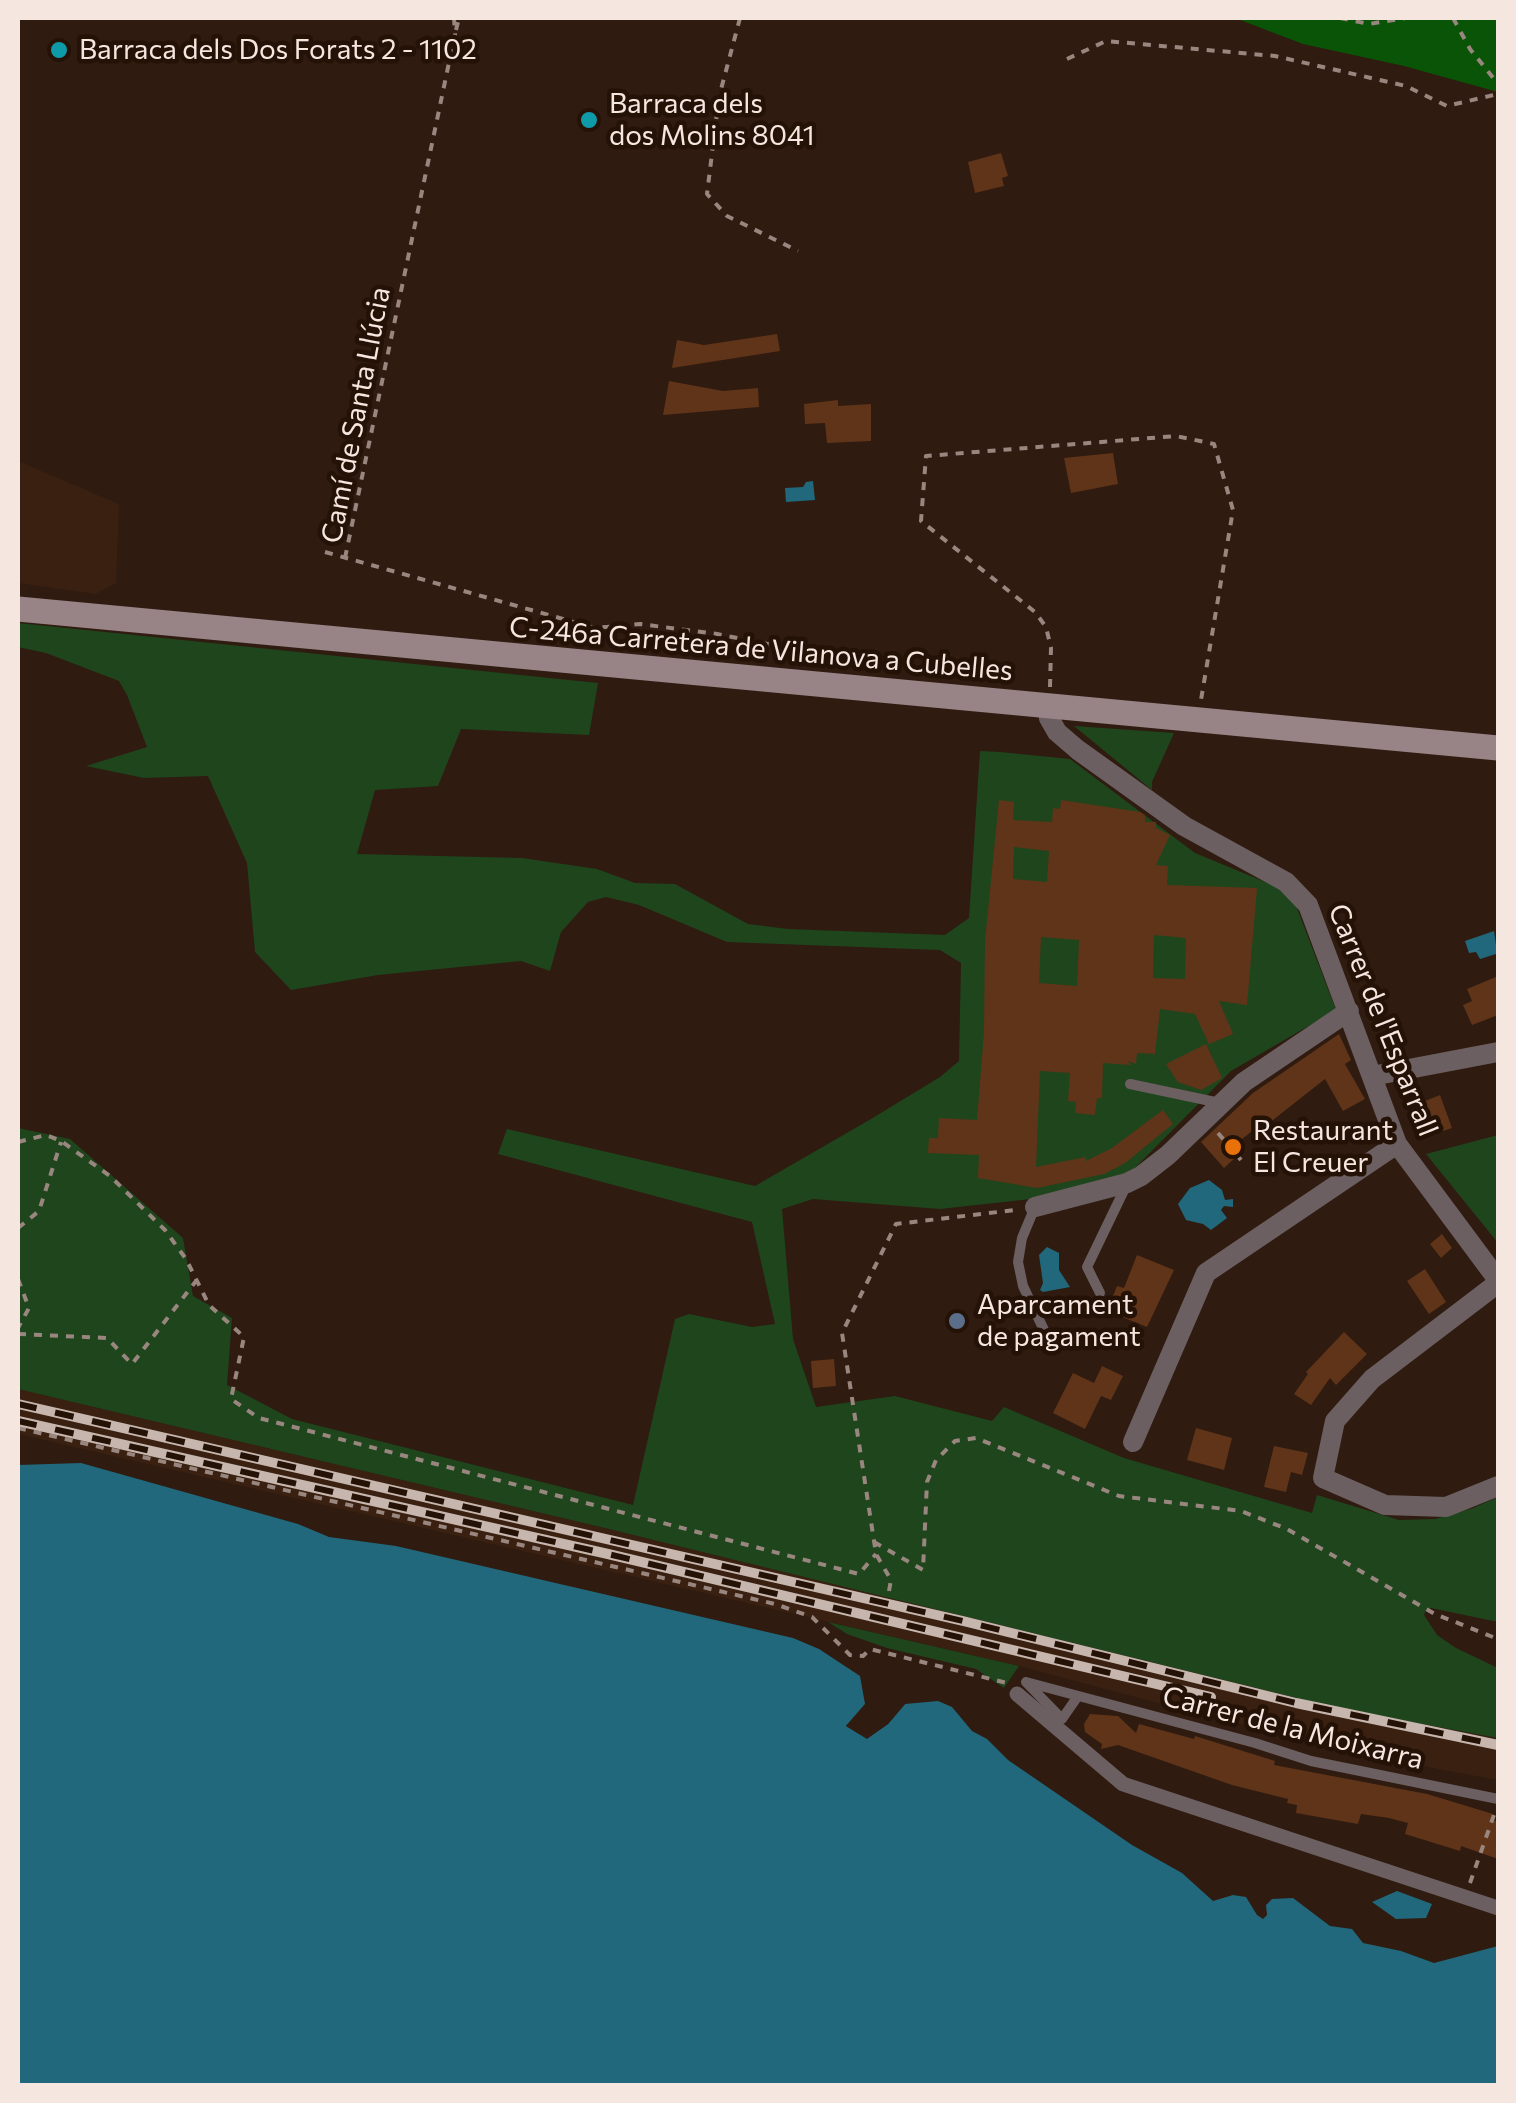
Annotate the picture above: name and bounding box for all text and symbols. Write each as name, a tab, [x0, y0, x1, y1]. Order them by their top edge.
place label: Barraca dels Dos Forats 2 - 1102	[79, 33, 477, 67]
marker: Barraca dels Dos Forats 2 - 1102	[48, 39, 70, 61]
place label: Barraca dels dos Molins 8041	[609, 87, 815, 153]
marker: Barraca dels dos Molins 8041	[578, 109, 600, 131]
street label: Camí de Santa Llúcia	[315, 284, 397, 546]
street label: C-246a Carretera de Vilanova a Cubelles	[508, 610, 1014, 688]
street label: Carrer de l'Esparrall	[1321, 899, 1445, 1141]
place label: Restaurant El Creuer	[1253, 1114, 1393, 1180]
marker: Restaurant El Creuer	[1222, 1136, 1244, 1158]
place label: Aparcament de pagament	[977, 1288, 1141, 1354]
marker: Aparcament de pagament	[946, 1310, 968, 1332]
street label: Carrer de la Moixarra	[1159, 1679, 1427, 1777]

